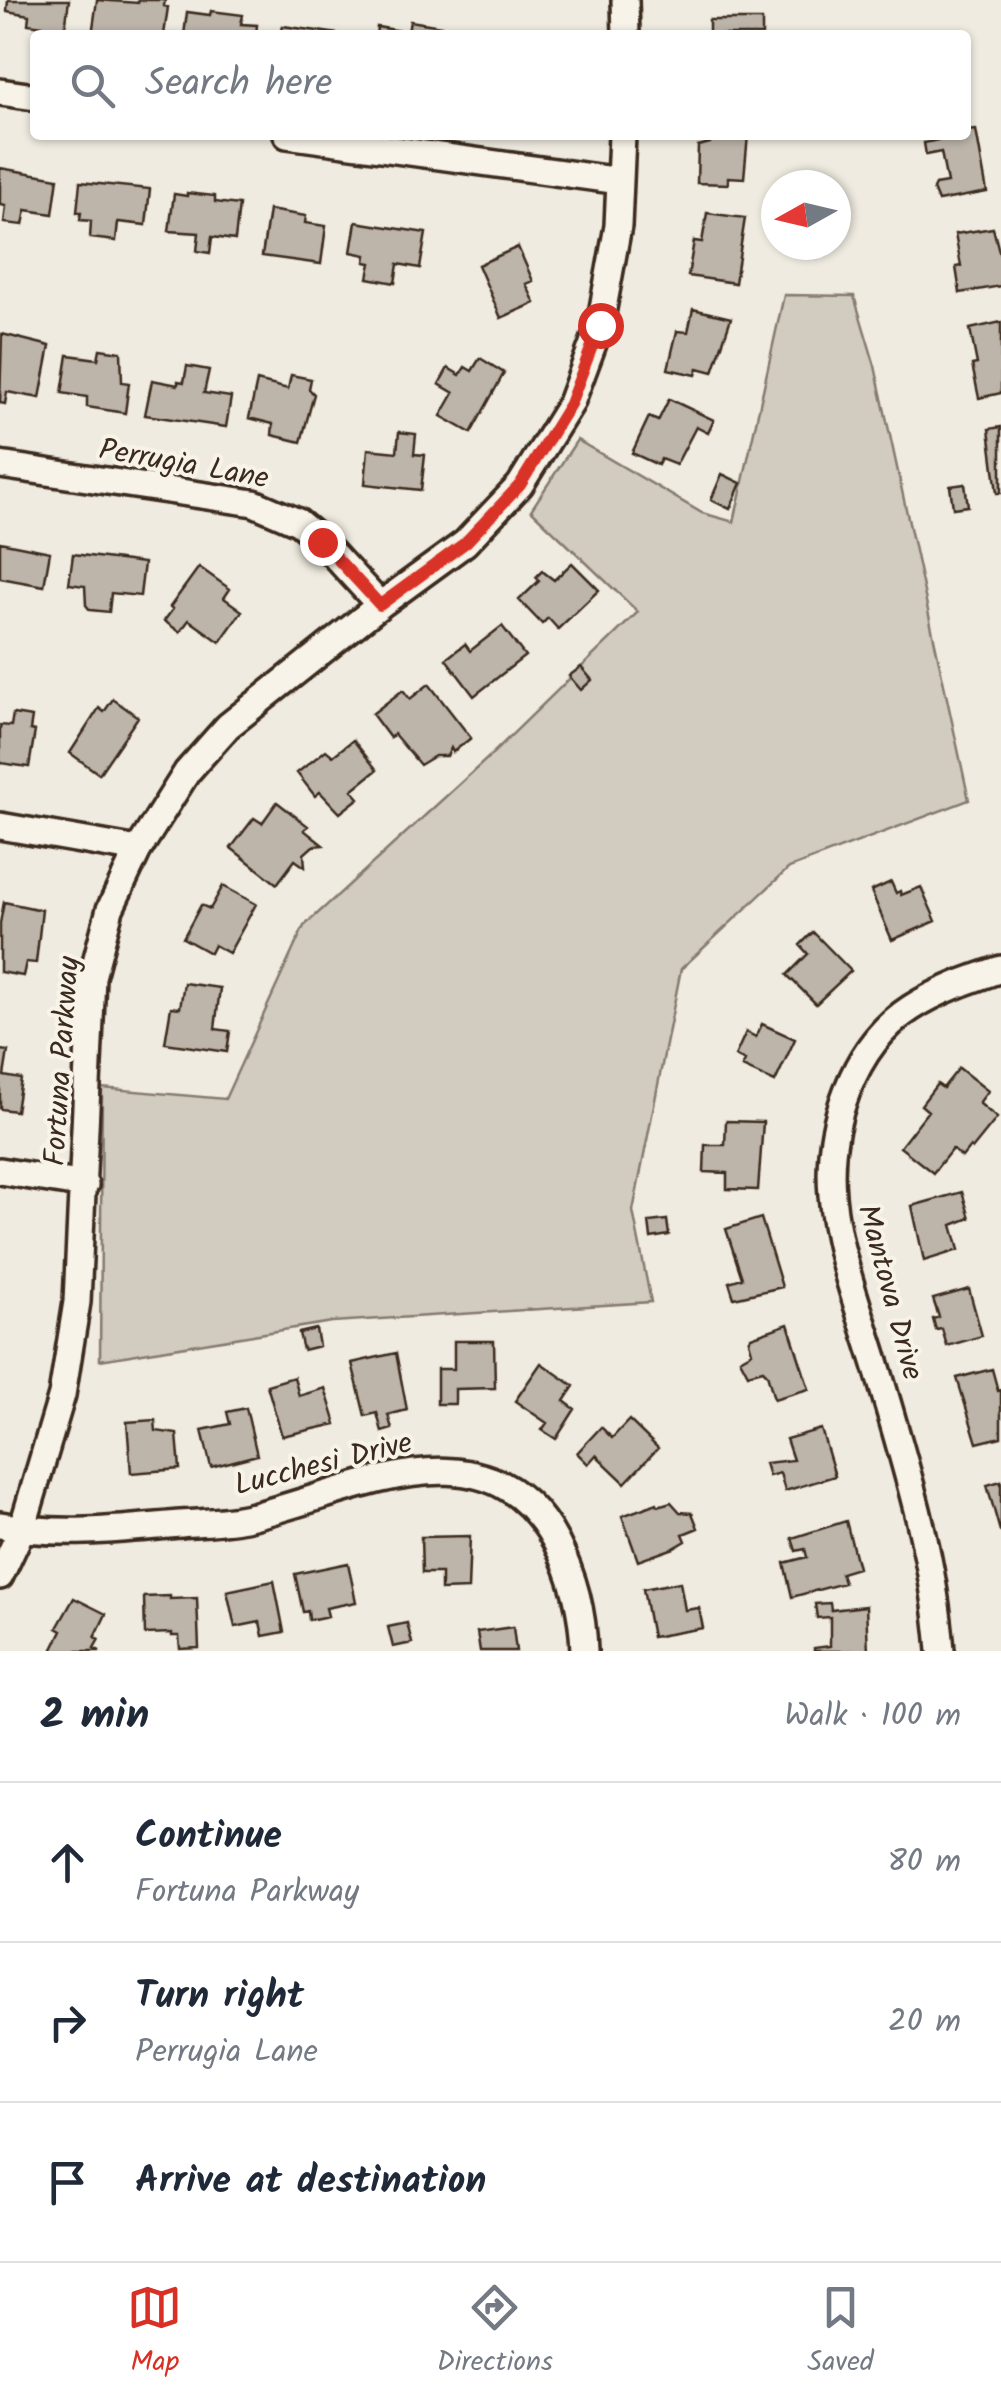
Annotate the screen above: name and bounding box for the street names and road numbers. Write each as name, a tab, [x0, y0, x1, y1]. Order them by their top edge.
street label: Perrugia Lane	[95, 426, 272, 503]
street label: Fortuna Parkway	[32, 954, 94, 1168]
street label: Mantova Drive	[843, 1199, 936, 1386]
street label: Lucchesi Drive	[230, 1420, 417, 1510]

